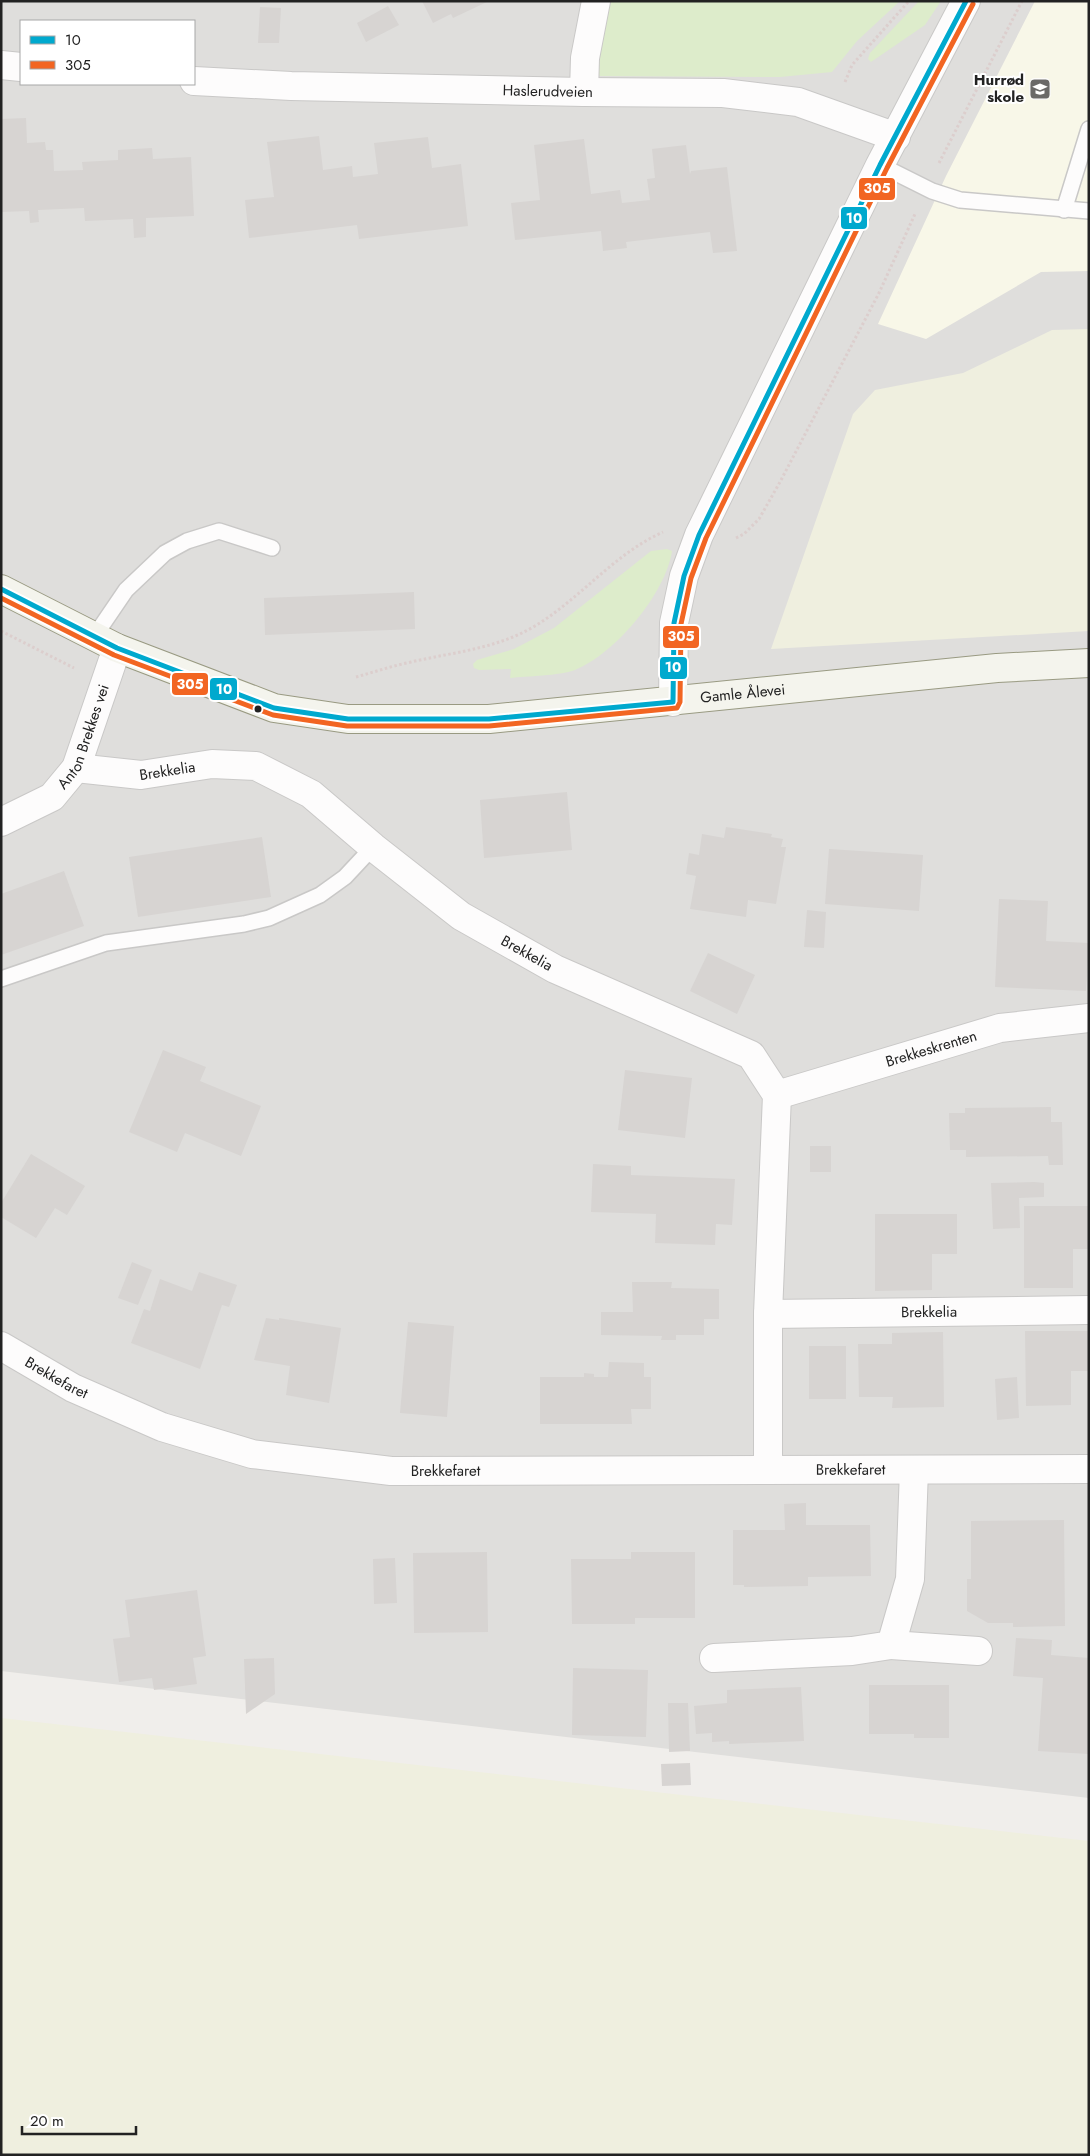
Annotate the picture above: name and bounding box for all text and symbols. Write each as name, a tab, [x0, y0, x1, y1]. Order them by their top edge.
legend	[20, 20, 195, 85]
text: 10	[65, 29, 81, 51]
text: 305	[65, 54, 91, 76]
place label: Hurrød skole	[974, 69, 1024, 108]
school or university icon: Hurrød skole	[1028, 77, 1052, 101]
street label: Haslerudveien	[502, 79, 593, 103]
line badge: 305	[858, 177, 896, 201]
text: 305	[864, 178, 891, 198]
line badge: 10	[840, 206, 868, 230]
text: 10	[846, 208, 862, 228]
line badge: 305	[662, 625, 700, 649]
text: 305	[668, 626, 695, 646]
line badge: 10	[659, 656, 688, 680]
text: 10	[665, 657, 681, 677]
line badge: 305	[171, 672, 209, 696]
text: 305	[177, 674, 204, 694]
line badge: 10	[209, 677, 238, 701]
street label: Gamle Ålevei	[699, 678, 786, 709]
text: 10	[216, 679, 232, 699]
street label: Anton Brekkes vei	[52, 681, 115, 794]
unlabelled marker	[253, 704, 263, 714]
street label: Brekkelia	[138, 756, 197, 786]
street label: Brekkelia	[497, 930, 557, 977]
street label: Brekkeskrenten	[883, 1025, 979, 1073]
street label: Brekkelia	[901, 1301, 957, 1323]
street label: Brekkefaret	[21, 1351, 92, 1404]
street label: Brekkefaret	[816, 1459, 886, 1481]
street label: Brekkefaret	[411, 1460, 481, 1482]
scale bar	[22, 2104, 136, 2136]
text: 20 m	[30, 2110, 64, 2132]

